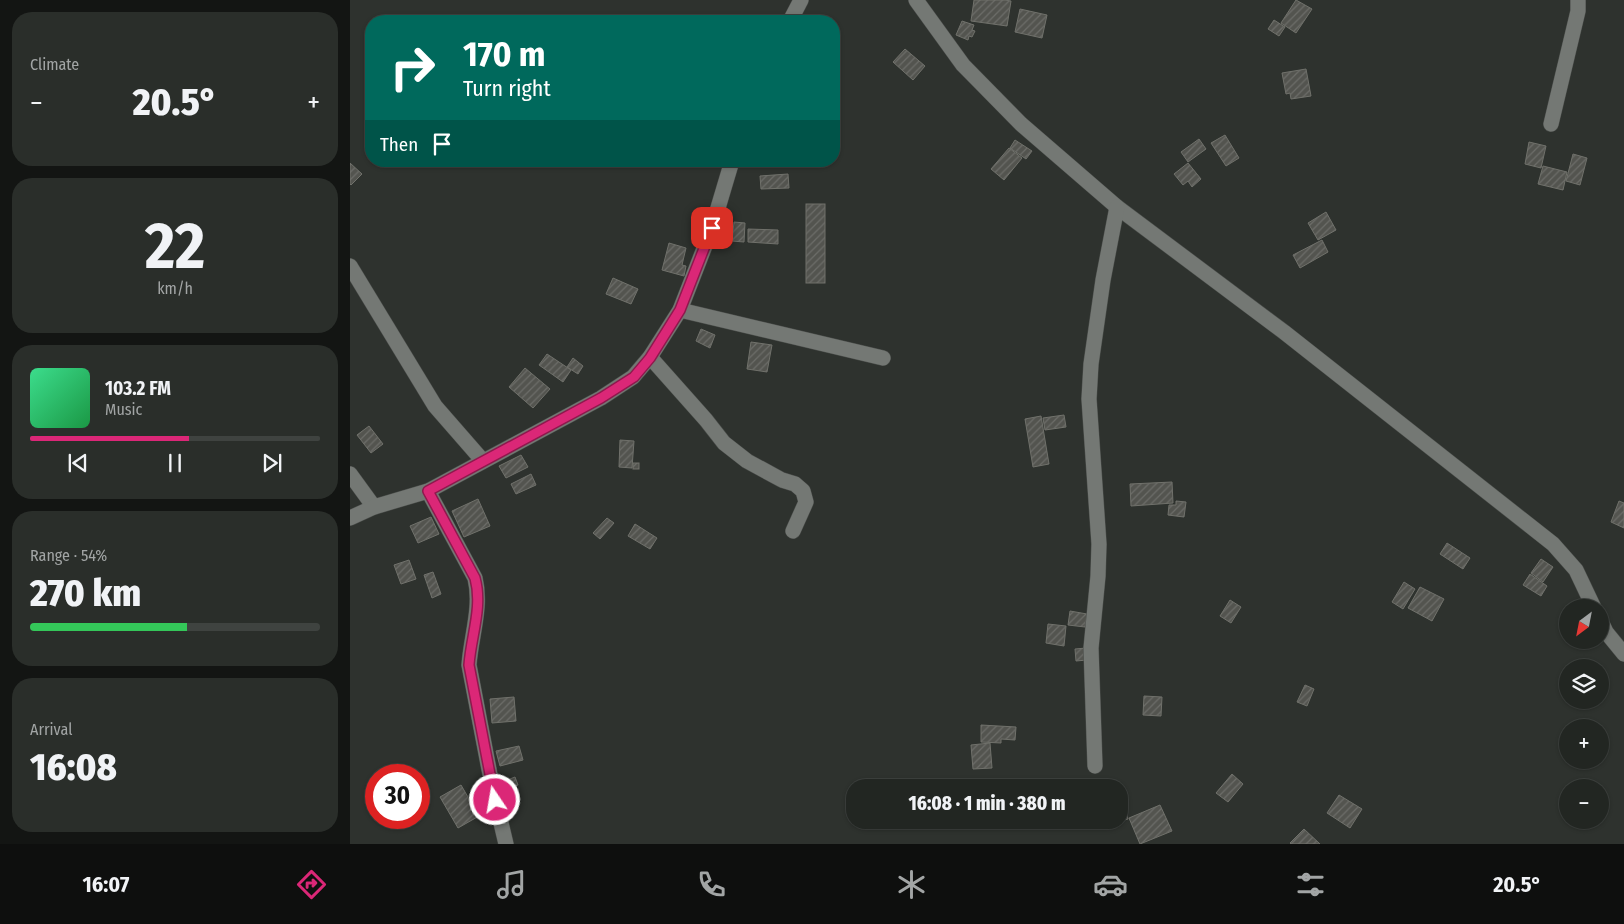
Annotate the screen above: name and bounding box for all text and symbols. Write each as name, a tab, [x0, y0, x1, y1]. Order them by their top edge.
text: 170 m	[463, 33, 546, 75]
icon: right	[380, 35, 445, 100]
text: Climate	[30, 55, 79, 74]
text: Turn right	[463, 75, 551, 102]
text: 20.5°	[133, 79, 217, 125]
text: −	[30, 86, 43, 119]
text: +	[307, 86, 320, 119]
icon: arrive	[428, 130, 456, 158]
text: Then	[380, 133, 418, 156]
text: 22	[145, 207, 205, 285]
pin	[691, 207, 733, 249]
icon: arrive	[698, 214, 726, 242]
text: km/h	[157, 279, 193, 298]
text: 103.2 FM	[105, 377, 171, 400]
text: Music	[105, 400, 142, 419]
icon: previous	[64, 449, 92, 477]
icon: pause	[161, 449, 189, 477]
icon: next	[258, 449, 286, 477]
text: Range · 54%	[30, 546, 107, 565]
text: 270 km	[30, 570, 141, 616]
north arrow	[1559, 599, 1609, 649]
map controls	[1559, 599, 1609, 829]
button: layers	[1559, 659, 1609, 709]
button: +	[1559, 719, 1609, 769]
text: Arrival	[30, 720, 72, 739]
text: 16:08	[30, 744, 117, 790]
speed limit sign: 30	[365, 764, 430, 829]
position arrow	[468, 773, 520, 825]
button: −	[1559, 779, 1609, 829]
text: 16:08 · 1 min · 380 m	[909, 792, 1065, 815]
icon: directions	[294, 867, 329, 902]
icon: music	[494, 867, 529, 902]
icon: phone	[694, 867, 729, 902]
icon: climate	[894, 867, 929, 902]
icon: car	[1093, 867, 1128, 902]
icon: filters	[1293, 867, 1328, 902]
text: 16:07	[82, 871, 129, 898]
text: 20.5°	[1493, 871, 1542, 898]

